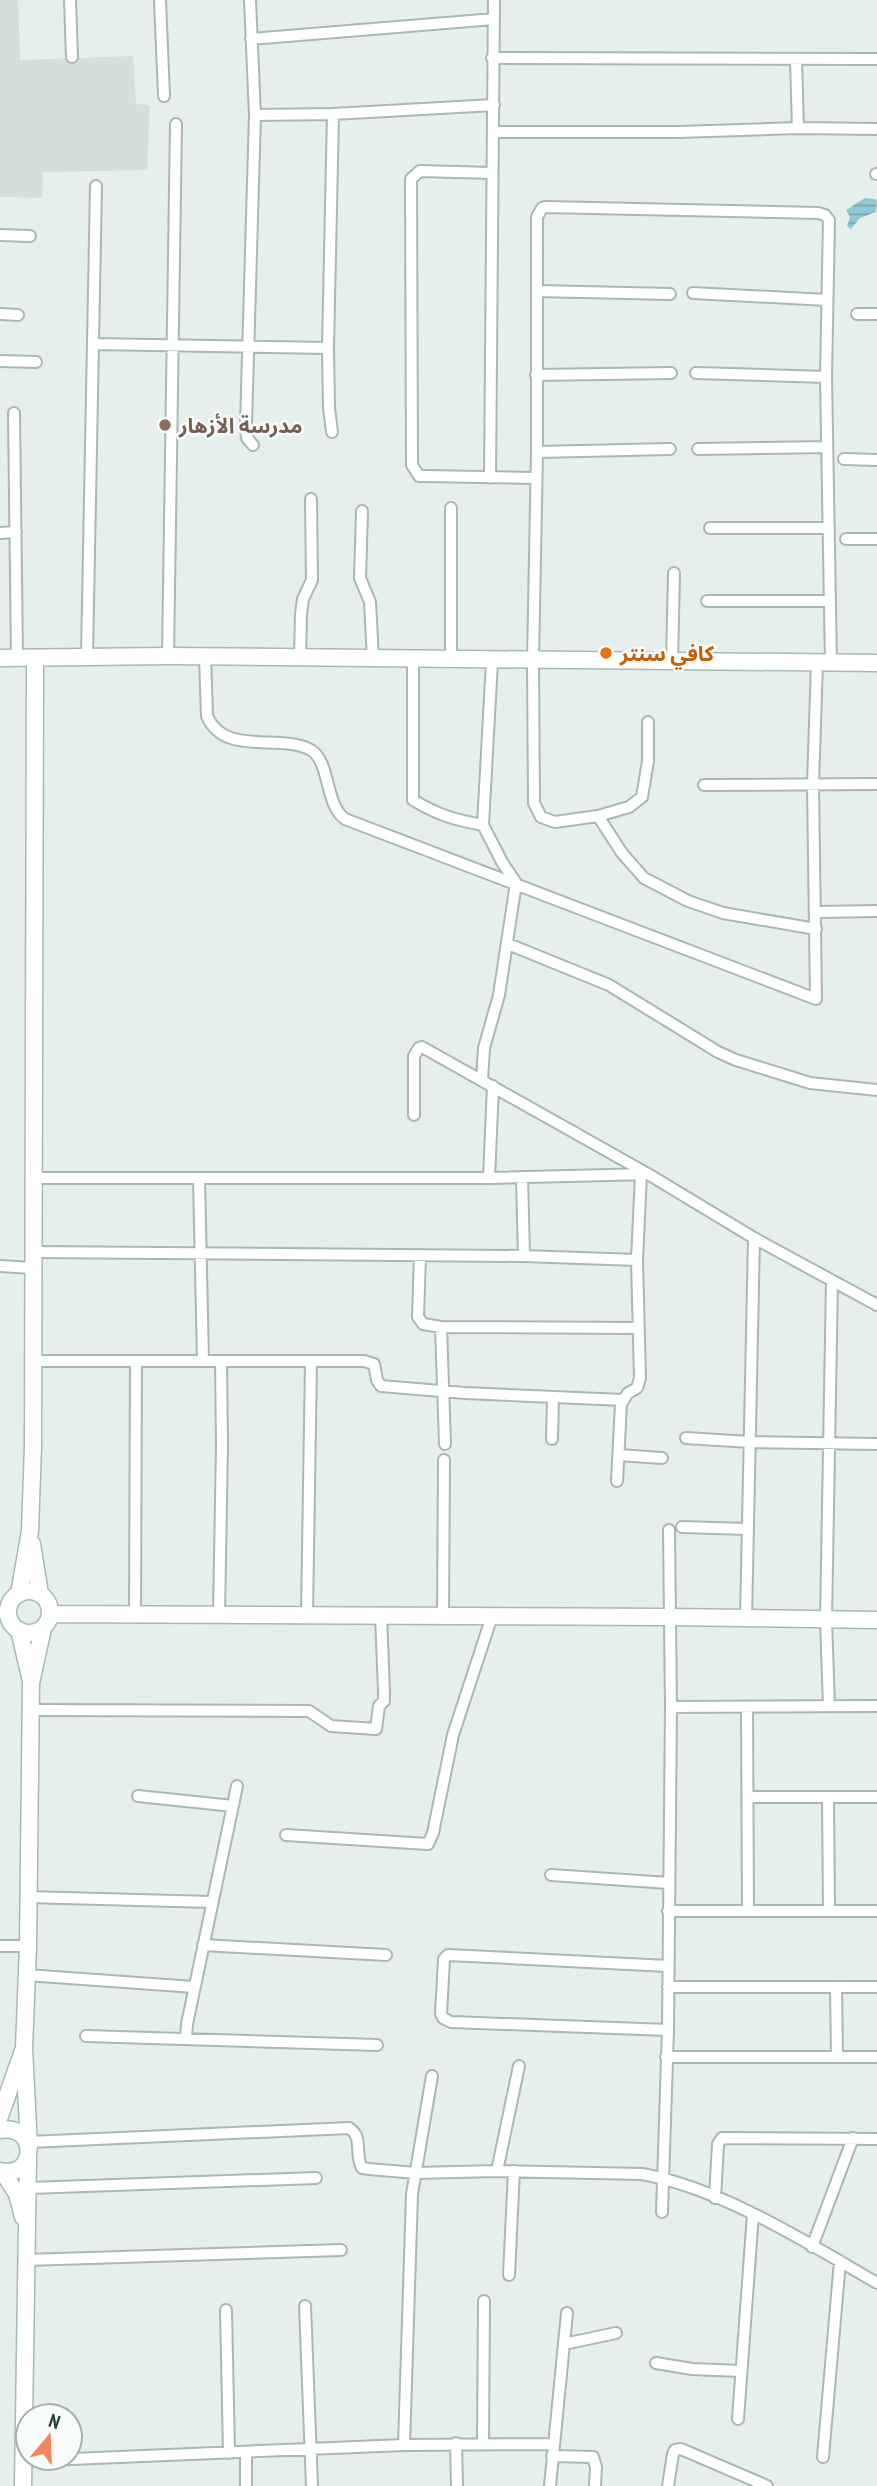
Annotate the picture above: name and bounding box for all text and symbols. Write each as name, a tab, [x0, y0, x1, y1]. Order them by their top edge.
place label: مدرسة الأزهار	[178, 412, 303, 439]
marker: مدرسة الأزهار	[157, 417, 173, 433]
place label: كافي سنتر	[619, 640, 714, 670]
marker: كافي سنتر	[598, 645, 614, 661]
north arrow	[14, 2402, 84, 2472]
text: N	[46, 2408, 63, 2434]

